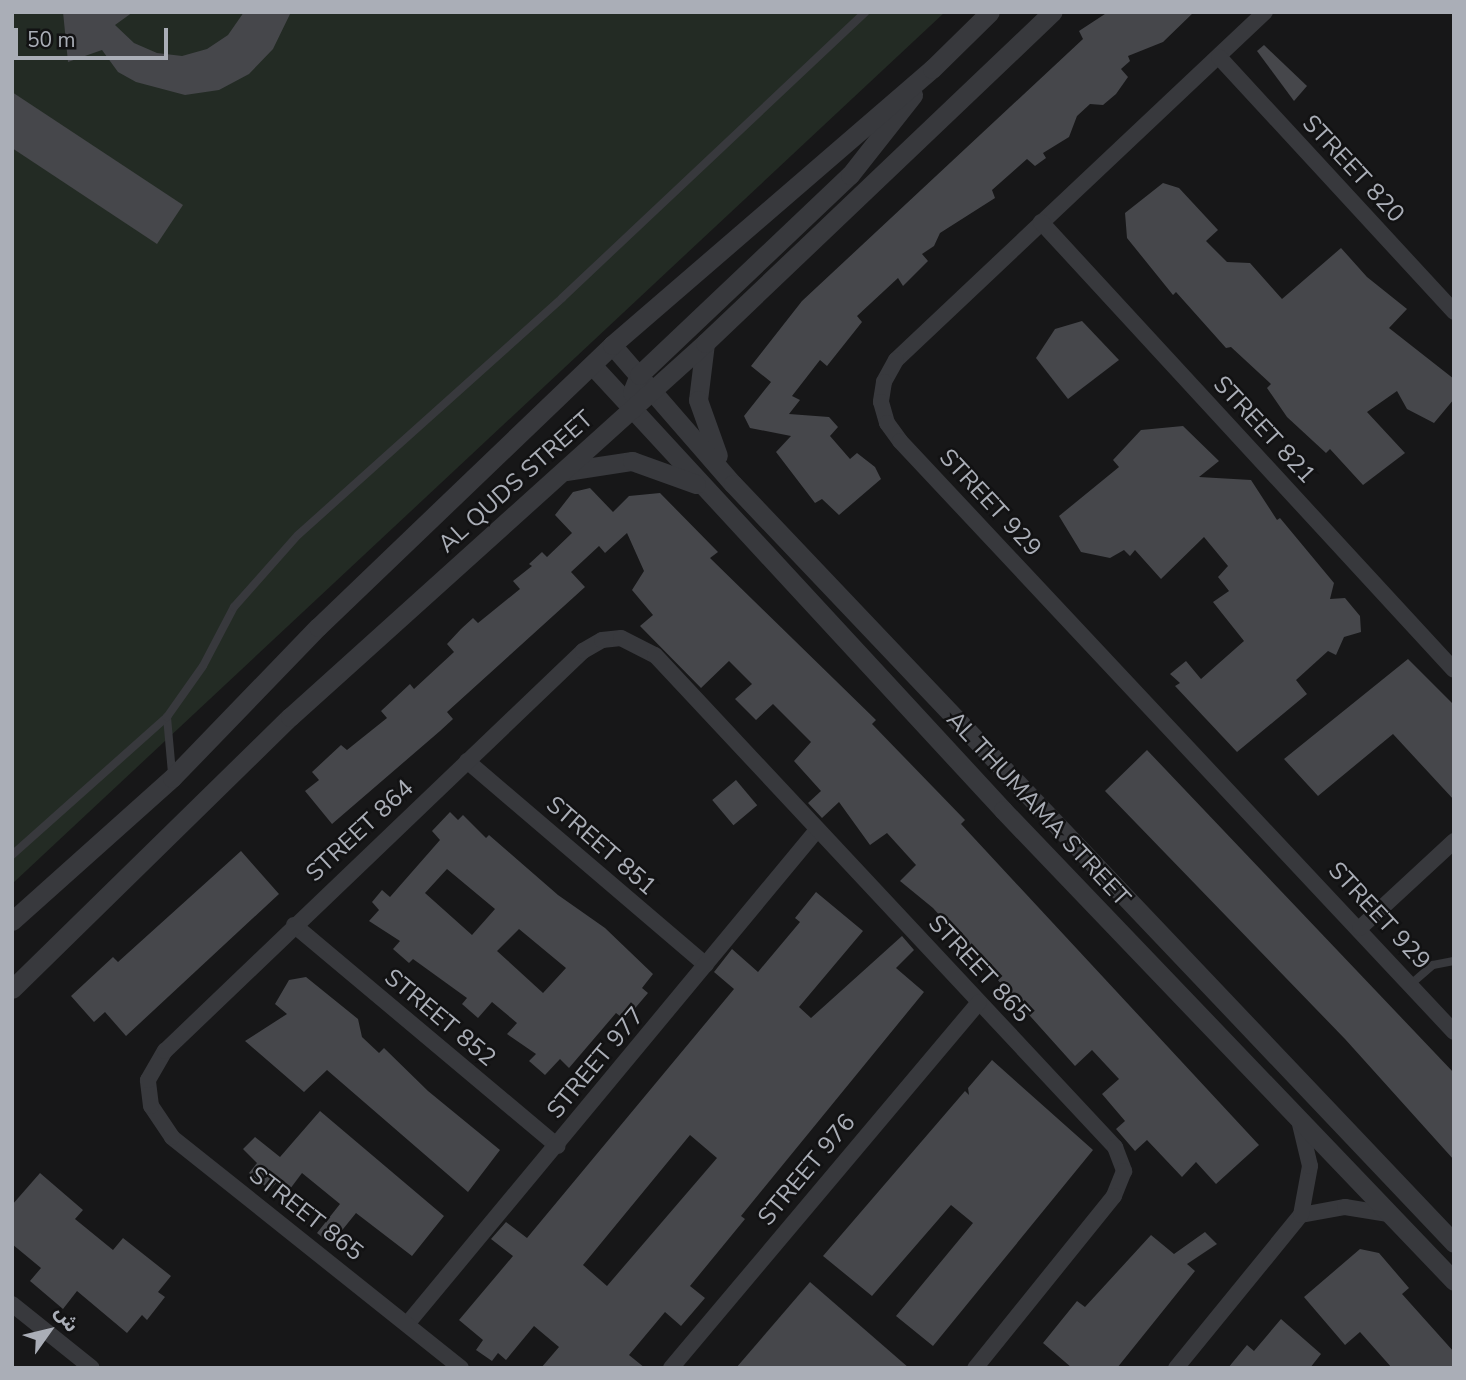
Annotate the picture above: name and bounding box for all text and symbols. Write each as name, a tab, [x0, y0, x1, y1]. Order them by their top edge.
scale bar	[18, 14, 172, 58]
text: 50 m	[27, 26, 76, 54]
street label: STREET 820	[1296, 109, 1410, 229]
street label: STREET 821	[1207, 370, 1321, 490]
street label: AL QUDS STREET	[433, 405, 599, 559]
street label: STREET 929	[933, 443, 1047, 563]
street label: AL THUMAMA STREET	[940, 706, 1136, 912]
street label: STREET 864	[300, 774, 420, 888]
street label: STREET 851	[540, 790, 662, 902]
street label: STREET 929	[1322, 856, 1436, 976]
street label: STREET 865	[922, 909, 1036, 1029]
street label: STREET 852	[379, 963, 501, 1073]
street label: STREET 977	[541, 1002, 651, 1124]
street label: STREET 976	[752, 1109, 862, 1231]
street label: STREET 865	[243, 1161, 369, 1267]
north arrow	[14, 1296, 84, 1366]
text: ش	[48, 1301, 84, 1337]

